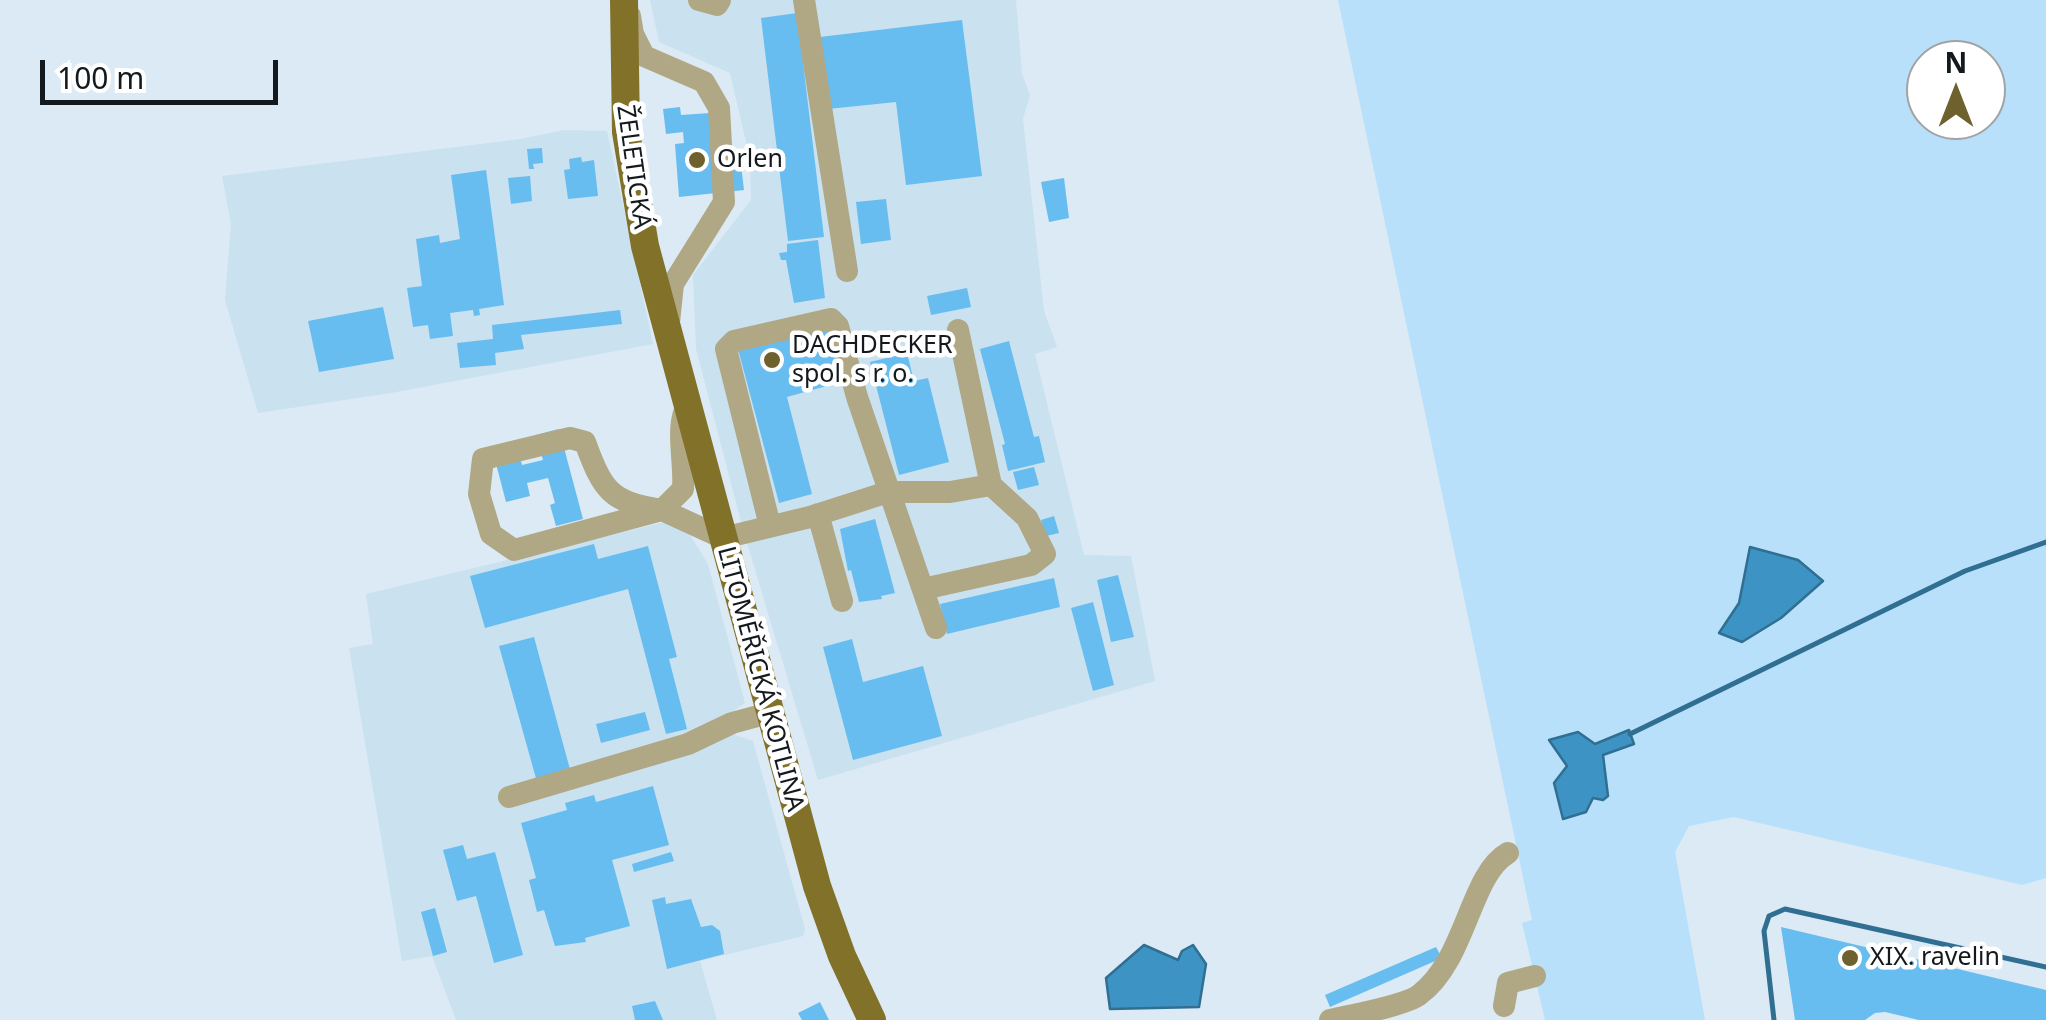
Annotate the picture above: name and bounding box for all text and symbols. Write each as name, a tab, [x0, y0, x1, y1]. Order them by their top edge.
scale bar	[45, 40, 282, 102]
north arrow	[1906, 40, 2006, 140]
text: N	[1945, 43, 1967, 81]
text: 100 m	[57, 57, 144, 98]
street label: ŽELETICKÁ	[609, 103, 657, 231]
place label: Orlen	[717, 145, 783, 175]
marker: Orlen	[686, 149, 708, 171]
place label: DACHDECKER spol. s r. o.	[792, 331, 952, 390]
marker: DACHDECKER spol. s r. o.	[761, 349, 783, 371]
street label: LITOMĚŘICKÁ KOTLINA	[710, 543, 810, 815]
place label: XIX. ravelin	[1870, 943, 2000, 973]
marker: XIX. ravelin	[1839, 947, 1861, 969]

